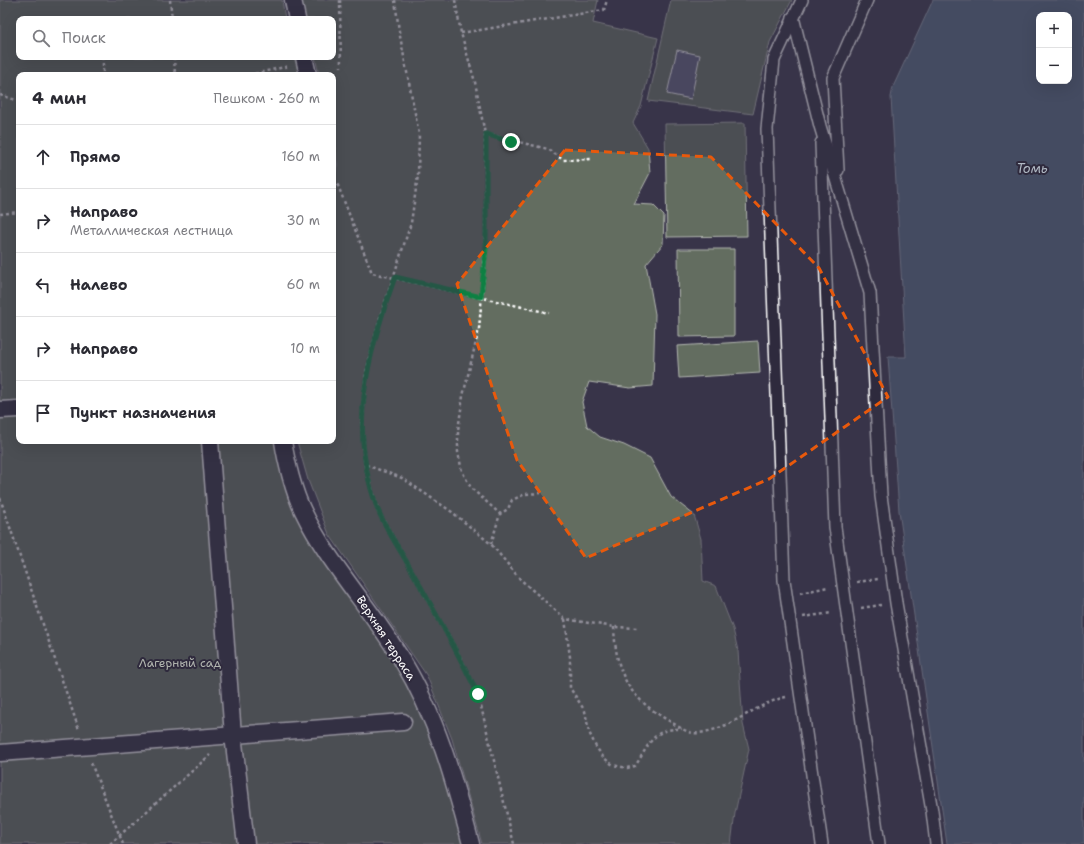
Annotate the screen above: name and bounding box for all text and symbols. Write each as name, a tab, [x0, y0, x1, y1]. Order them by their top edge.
map controls	[1036, 12, 1072, 84]
button: +	[1036, 12, 1072, 48]
search box	[16, 16, 336, 60]
icon: search	[30, 27, 52, 49]
text: Поиск	[62, 28, 106, 48]
button: −	[1036, 48, 1072, 84]
text: 4 мин	[32, 87, 87, 109]
text: Пешком · 260 m	[214, 90, 320, 107]
route end	[502, 133, 520, 151]
icon: ahead	[32, 146, 54, 168]
text: Прямо	[70, 147, 120, 167]
text: 160 m	[282, 148, 320, 165]
water label: Томь	[1016, 160, 1048, 177]
text: Направо	[70, 202, 138, 222]
icon: right	[32, 210, 54, 232]
text: 30 m	[286, 212, 320, 229]
text: Металлическая лестница	[70, 222, 233, 239]
icon: left	[32, 274, 54, 296]
text: Налево	[70, 275, 128, 295]
text: 60 m	[287, 276, 320, 293]
icon: right	[32, 338, 54, 360]
text: Направо	[70, 339, 138, 359]
text: 10 m	[290, 340, 320, 357]
icon: arrive	[32, 402, 54, 424]
text: Пункт назначения	[70, 403, 216, 423]
street label: Верхняя терраса	[353, 593, 420, 684]
park label: Лагерный сад	[139, 655, 222, 671]
route start	[469, 685, 487, 703]

